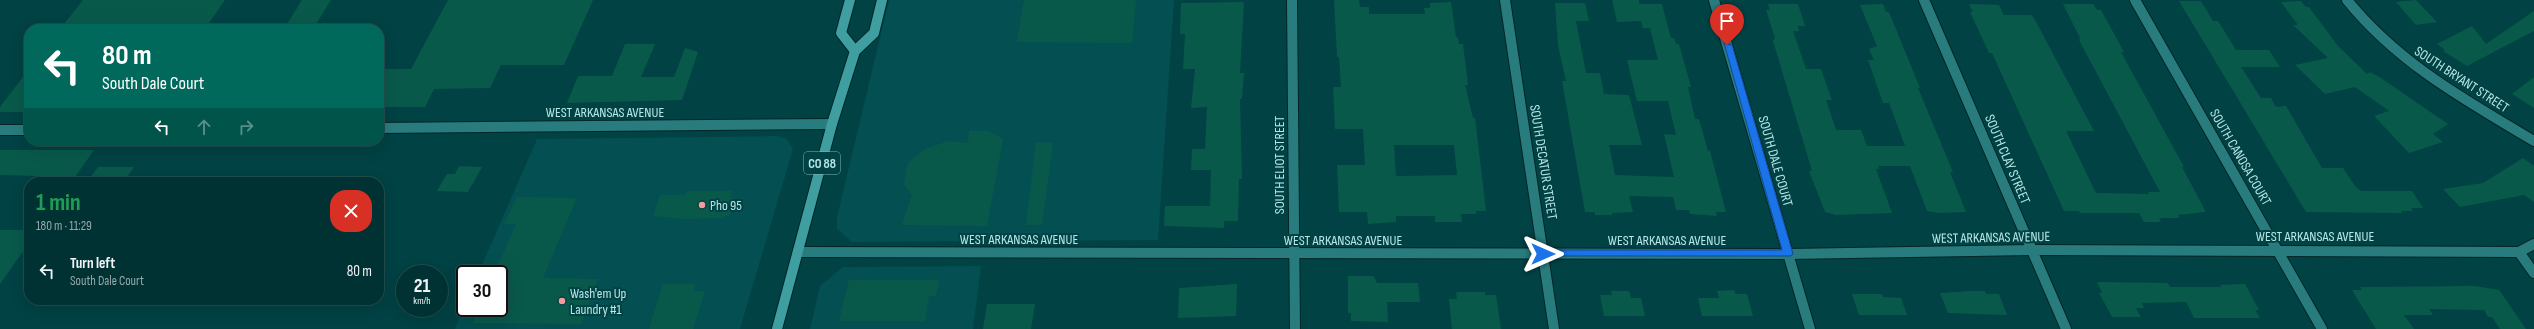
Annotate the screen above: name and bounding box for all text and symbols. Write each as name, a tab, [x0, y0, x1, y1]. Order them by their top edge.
pin	[1710, 4, 1744, 45]
icon: arrive	[1716, 10, 1738, 32]
text: 80 m	[102, 39, 151, 72]
icon: left	[36, 40, 88, 92]
street label: SOUTH BRYANT STREET	[2411, 43, 2512, 116]
text: South Dale Court	[102, 73, 204, 94]
street label: SOUTH DECATUR STREET	[1526, 103, 1561, 221]
street label: WEST ARKANSAS AVENUE	[546, 104, 664, 121]
street label: SOUTH CANOSA COURT	[2206, 106, 2275, 209]
street label: SOUTH CLAY STREET	[1981, 112, 2034, 207]
street label: SOUTH DALE COURT	[1755, 114, 1797, 209]
street label: SOUTH ELIOT STREET	[1271, 115, 1288, 214]
icon: left	[151, 116, 173, 138]
icon: ahead	[193, 116, 215, 138]
icon: right	[235, 116, 257, 138]
road number: CO 88	[804, 152, 840, 174]
text: 1 min	[36, 188, 81, 217]
button: close	[330, 190, 372, 232]
place label: Pho 95	[710, 197, 742, 214]
marker: Pho 95	[697, 200, 707, 210]
text: 180 m · 11:29	[36, 218, 92, 234]
street label: WEST ARKANSAS AVENUE	[1932, 228, 2051, 247]
street label: WEST ARKANSAS AVENUE	[2256, 228, 2374, 245]
street label: WEST ARKANSAS AVENUE	[960, 231, 1078, 248]
street label: WEST ARKANSAS AVENUE	[1284, 232, 1402, 249]
street label: WEST ARKANSAS AVENUE	[1608, 232, 1726, 249]
position arrow	[1522, 233, 1564, 275]
text: Turn left	[70, 254, 115, 273]
icon: left	[36, 260, 58, 282]
text: 80 m	[347, 262, 372, 281]
speed limit sign: 30	[456, 265, 508, 317]
text: South Dale Court	[70, 273, 144, 289]
text: 21	[414, 274, 430, 298]
place label: Wash'em Up Laundry #1	[570, 285, 627, 318]
text: km/h	[413, 295, 431, 307]
marker: Wash'em Up Laundry #1	[557, 296, 567, 306]

